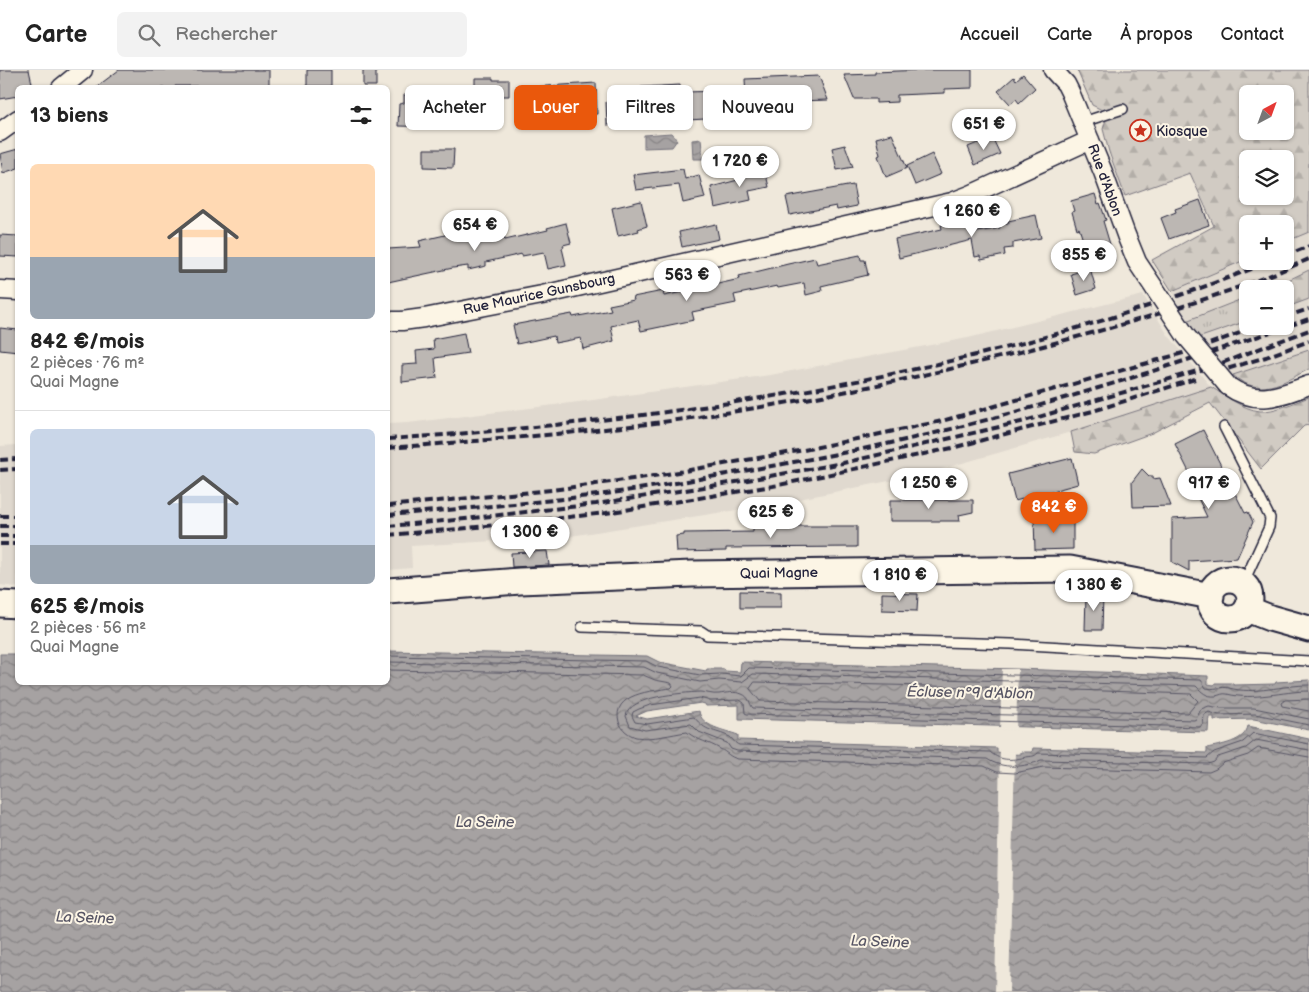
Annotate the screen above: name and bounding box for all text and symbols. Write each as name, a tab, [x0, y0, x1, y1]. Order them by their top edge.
search box	[117, 12, 467, 57]
text: Carte	[25, 20, 87, 49]
icon: search	[135, 21, 163, 49]
text: Rechercher	[175, 23, 277, 46]
text: Accueil	[960, 24, 1019, 45]
text: Carte	[1047, 24, 1092, 45]
text: À propos	[1120, 24, 1193, 45]
text: Contact	[1221, 24, 1284, 45]
chip: Acheter	[405, 85, 504, 130]
chip: Louer	[514, 85, 597, 130]
chip: Filtres	[607, 85, 693, 130]
chip: Nouveau	[703, 85, 812, 130]
north arrow	[1239, 85, 1294, 140]
map controls	[1239, 85, 1294, 335]
icon: filters	[347, 101, 375, 129]
text: 13 biens	[30, 103, 108, 128]
pin: 651 €	[949, 108, 1019, 151]
text: 651 €	[963, 115, 1005, 134]
place icon: Kiosque	[1128, 119, 1152, 143]
place label: Kiosque	[1156, 123, 1207, 140]
street label: Rue d'Ablon	[1084, 142, 1126, 218]
pin: 1 720 €	[694, 146, 786, 188]
button: layers	[1239, 150, 1294, 205]
text: 1 720 €	[712, 152, 768, 171]
icon: home	[158, 196, 248, 286]
pin: 1 260 €	[926, 196, 1018, 238]
text: 1 260 €	[944, 202, 1000, 221]
pin: 654 €	[440, 210, 510, 252]
button: +	[1239, 215, 1294, 270]
text: 654 €	[453, 216, 497, 235]
pin: 855 €	[1049, 240, 1119, 282]
text: 855 €	[1062, 246, 1106, 265]
pin: 563 €	[652, 260, 722, 302]
text: 563 €	[665, 266, 709, 285]
street label: Rue Maurice Gunsbourg	[461, 270, 617, 318]
button: −	[1239, 280, 1294, 335]
text: 842 €/mois	[30, 329, 144, 354]
text: 2 pièces · 76 m²	[30, 354, 144, 373]
text: Quai Magne	[30, 373, 119, 392]
icon: home	[158, 462, 248, 552]
pin: 1 250 €	[883, 468, 975, 510]
pin: 917 €	[1174, 468, 1244, 510]
text: 1 250 €	[901, 474, 957, 493]
text: 917 €	[1188, 474, 1230, 493]
pin: 842 €	[1019, 492, 1089, 534]
pin: 625 €	[736, 496, 806, 539]
text: 842 €	[1031, 498, 1077, 517]
text: 625 €	[749, 503, 793, 522]
pin: 1 300 €	[484, 516, 576, 559]
text: 1 300 €	[502, 523, 558, 542]
pin: 1 810 €	[854, 560, 946, 602]
street label: Quai Magne	[740, 564, 818, 582]
text: 1 810 €	[873, 566, 927, 585]
pin: 1 380 €	[1048, 570, 1140, 612]
text: 1 380 €	[1066, 576, 1122, 595]
text: 625 €/mois	[30, 594, 144, 619]
text: 2 pièces · 56 m²	[30, 619, 146, 638]
text: Quai Magne	[30, 638, 119, 657]
water label: Écluse n°9 d'Ablon	[907, 682, 1033, 704]
water label: La Seine	[456, 813, 515, 832]
water label: La Seine	[55, 907, 115, 929]
water label: La Seine	[850, 931, 910, 953]

